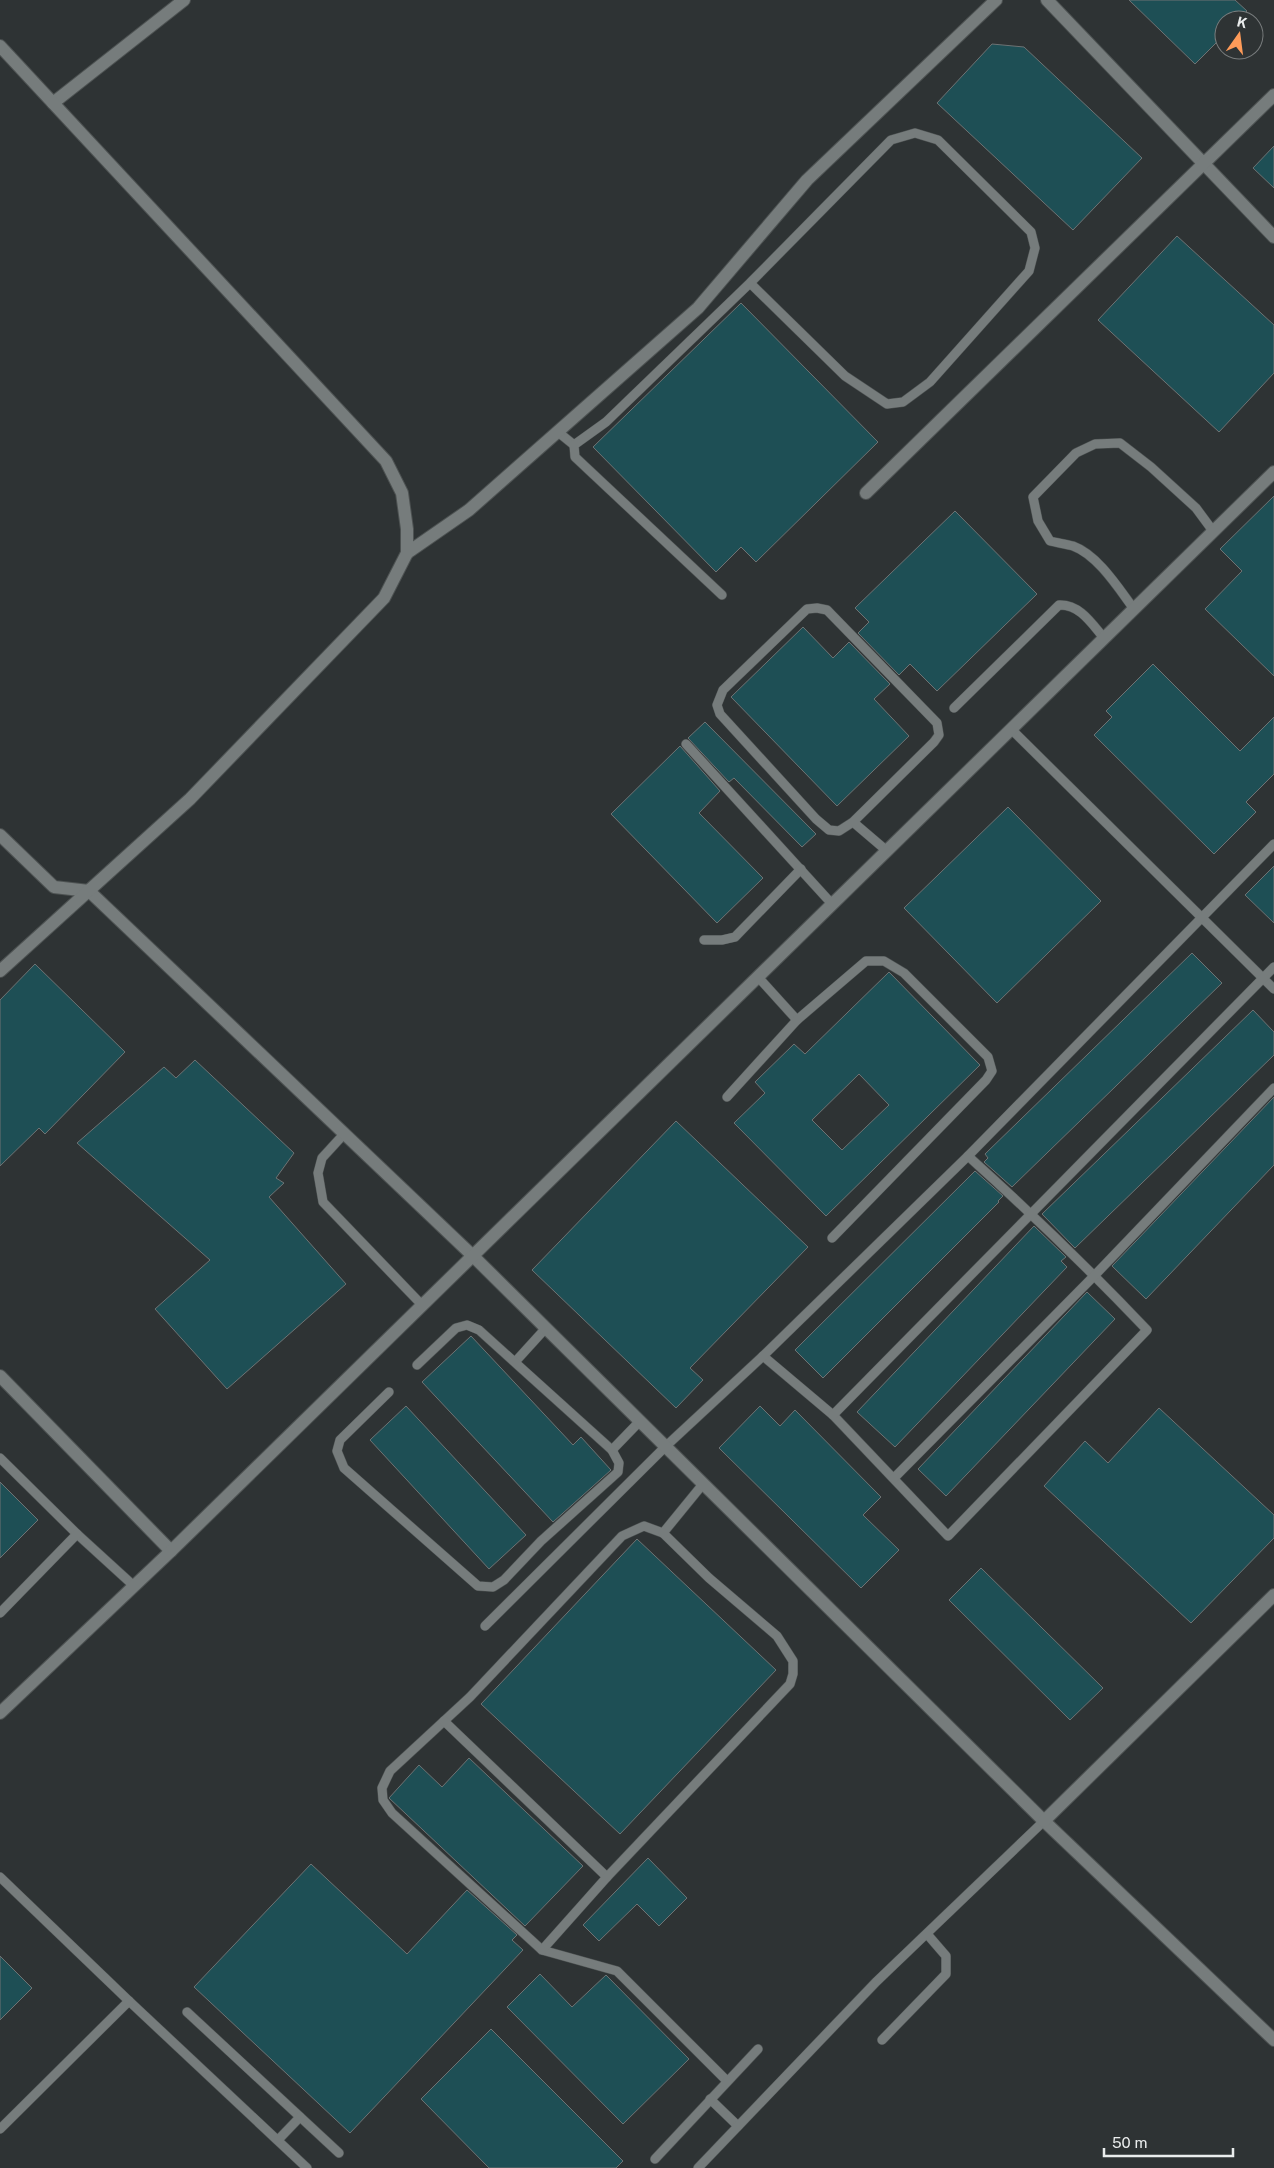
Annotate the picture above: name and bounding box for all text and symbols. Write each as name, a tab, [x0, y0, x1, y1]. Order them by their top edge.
north arrow	[1214, 10, 1264, 60]
text: K	[1235, 13, 1249, 31]
scale bar	[1104, 2126, 1233, 2158]
text: 50 m	[1112, 2134, 1147, 2151]

